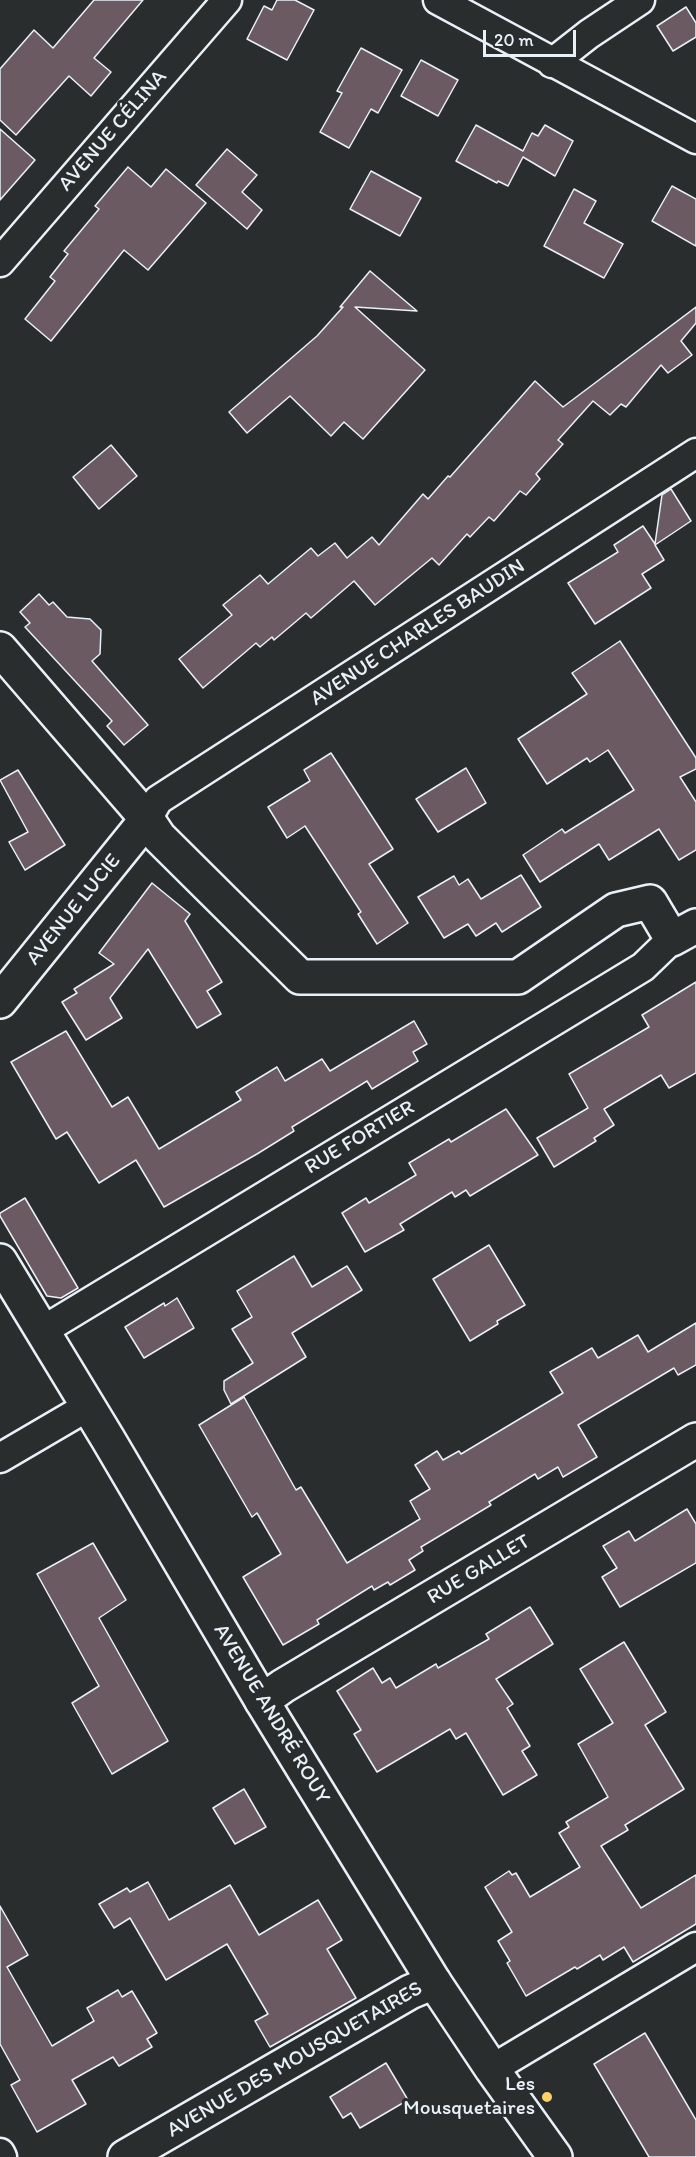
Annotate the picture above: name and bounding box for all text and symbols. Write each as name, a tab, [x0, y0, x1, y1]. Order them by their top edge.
scale bar	[486, 18, 579, 56]
text: 20 m	[494, 29, 534, 51]
street label: AVENUE CÉLINA	[54, 65, 172, 197]
street label: AVENUE CHARLES BAUDIN	[306, 554, 530, 712]
street label: AVENUE LUCIE	[21, 849, 127, 971]
street label: RUE FORTIER	[301, 1095, 419, 1181]
street label: RUE GALLET	[423, 1529, 535, 1611]
street label: AVENUE ANDRÉ ROUY	[207, 1620, 335, 1808]
street label: AVENUE DES MOUSQUETAIRES	[163, 1976, 427, 2144]
place label: Les Mousquetaires	[403, 2072, 535, 2122]
marker: Les Mousquetaires	[540, 2090, 554, 2104]

